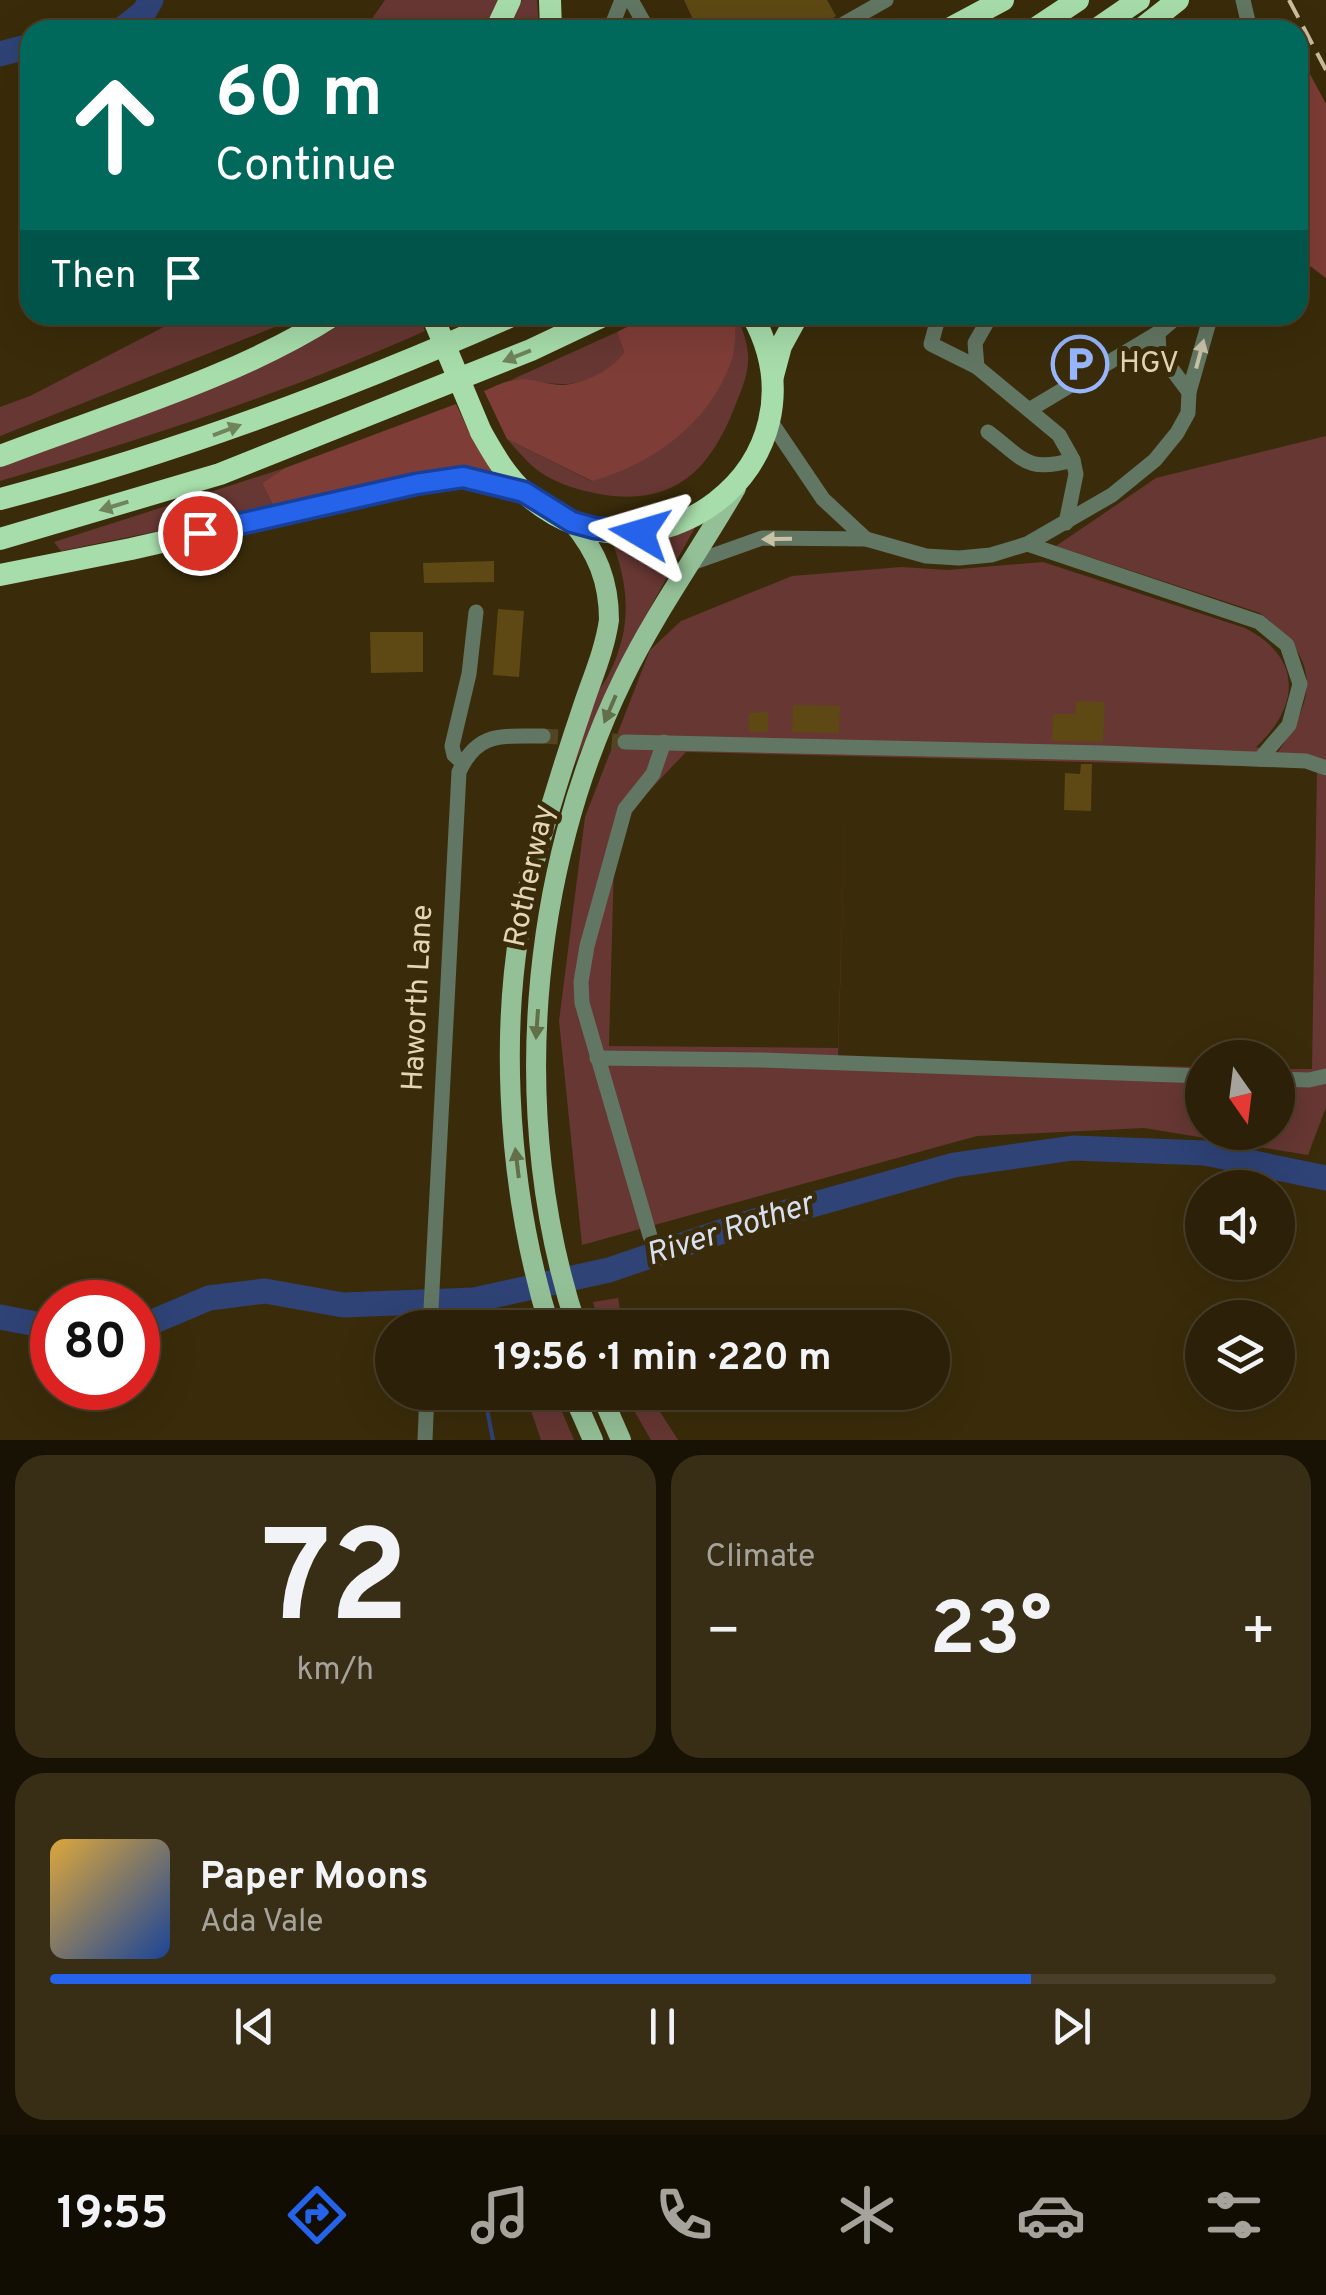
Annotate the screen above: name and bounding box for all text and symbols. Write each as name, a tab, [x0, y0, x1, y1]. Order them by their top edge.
text: 60 m	[215, 52, 383, 141]
icon: ahead	[50, 60, 180, 190]
text: Continue	[215, 139, 396, 196]
icon: arrive	[156, 250, 211, 305]
text: Then	[50, 253, 136, 302]
parking icon: HGV	[1050, 334, 1110, 394]
one-way arrow	[1192, 338, 1208, 369]
place label: HGV	[1119, 346, 1179, 383]
one-way arrow	[502, 348, 531, 364]
one-way arrow	[212, 422, 242, 438]
position arrow	[588, 481, 692, 585]
pin	[158, 491, 243, 576]
one-way arrow	[98, 499, 129, 514]
icon: arrive	[173, 506, 228, 561]
one-way arrow	[761, 531, 793, 547]
one-way arrow	[602, 694, 618, 724]
street label: Rotherway	[498, 801, 564, 951]
street label: Haworth Lane	[396, 904, 442, 1092]
one-way arrow	[529, 1008, 545, 1040]
north arrow	[1185, 1040, 1295, 1150]
map controls	[1185, 1040, 1295, 1410]
one-way arrow	[509, 1147, 525, 1179]
button: sound	[1185, 1170, 1295, 1280]
water label: River Rother	[641, 1184, 821, 1277]
speed limit sign: 80	[30, 1280, 160, 1410]
button: layers	[1185, 1300, 1295, 1410]
text: 19:56 · 1 min · 220 m	[494, 1335, 831, 1384]
text: 72	[262, 1503, 409, 1668]
text: Climate	[706, 1538, 815, 1578]
text: 23°	[930, 1586, 1052, 1681]
text: −	[706, 1599, 741, 1669]
text: +	[1241, 1599, 1276, 1669]
text: km/h	[296, 1651, 374, 1691]
text: Paper Moons	[200, 1854, 429, 1903]
text: Ada Vale	[200, 1903, 324, 1943]
icon: previous	[227, 1999, 282, 2054]
icon: pause	[635, 1999, 690, 2054]
icon: next	[1044, 1999, 1099, 2054]
icon: directions	[282, 2180, 352, 2250]
icon: music	[465, 2180, 535, 2250]
icon: phone	[649, 2180, 719, 2250]
icon: climate	[832, 2180, 902, 2250]
icon: car	[1016, 2180, 1086, 2250]
icon: filters	[1199, 2180, 1269, 2250]
text: 19:55	[57, 2187, 168, 2244]

